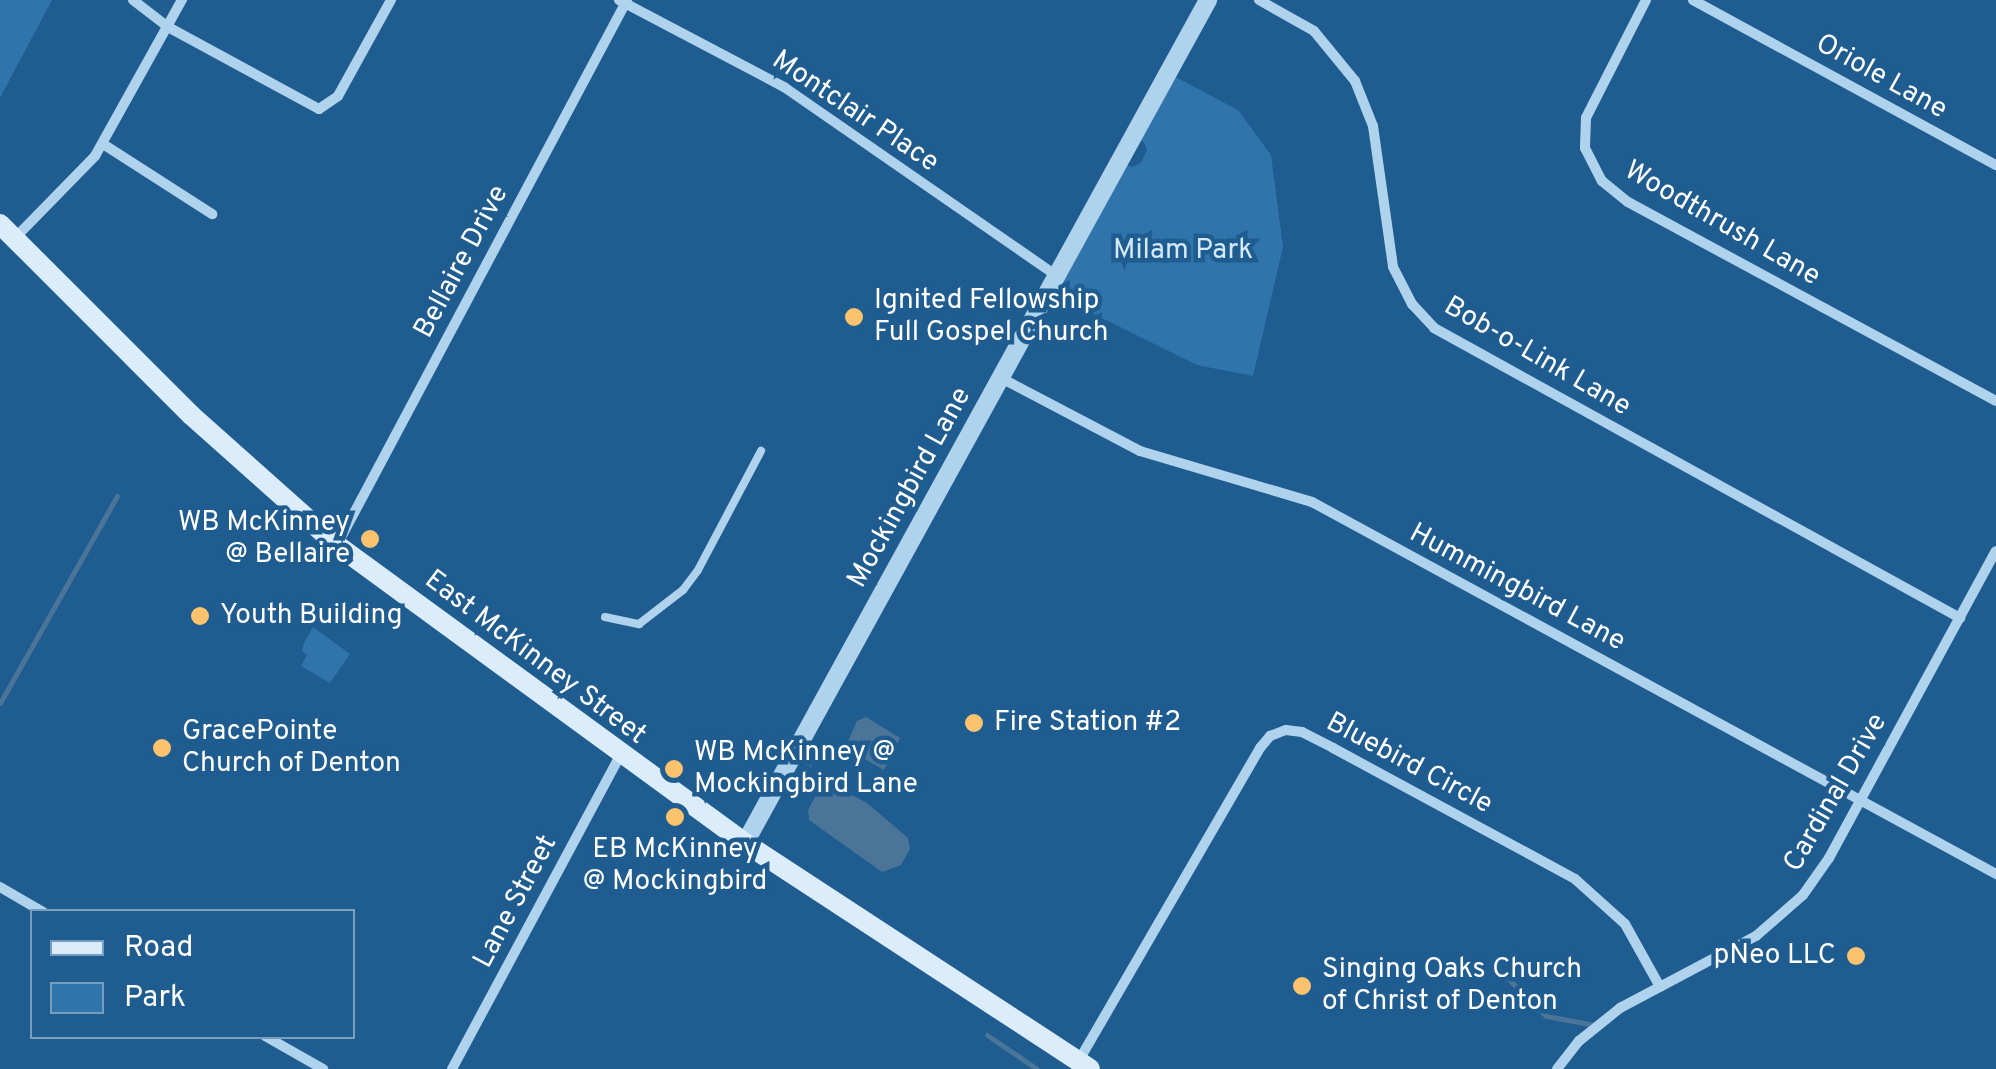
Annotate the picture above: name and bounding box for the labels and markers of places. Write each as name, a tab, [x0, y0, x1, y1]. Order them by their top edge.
place label: Ignited Fellowship Full Gospel Church	[874, 284, 1109, 350]
marker: Ignited Fellowship Full Gospel Church	[843, 306, 865, 328]
place label: WB McKinney @ Bellaire	[178, 506, 350, 572]
marker: WB McKinney @ Bellaire	[359, 528, 381, 550]
place label: Youth Building	[220, 599, 402, 633]
marker: Youth Building	[189, 605, 211, 627]
place label: Fire Station #2	[994, 706, 1181, 740]
marker: Fire Station #2	[963, 712, 985, 734]
place label: GracePointe Church of Denton	[182, 715, 401, 781]
place label: WB McKinney @ Mockingbird Lane	[694, 736, 918, 802]
marker: GracePointe Church of Denton	[151, 737, 173, 759]
marker: WB McKinney @ Mockingbird Lane	[663, 758, 685, 780]
marker: EB McKinney @ Mockingbird	[664, 806, 686, 828]
place label: EB McKinney @ Mockingbird	[583, 833, 767, 899]
place label: pNeo LLC	[1714, 939, 1836, 973]
marker: pNeo LLC	[1845, 945, 1867, 967]
place label: Singing Oaks Church of Christ of Denton	[1322, 953, 1582, 1019]
marker: Singing Oaks Church of Christ of Denton	[1291, 975, 1313, 997]

